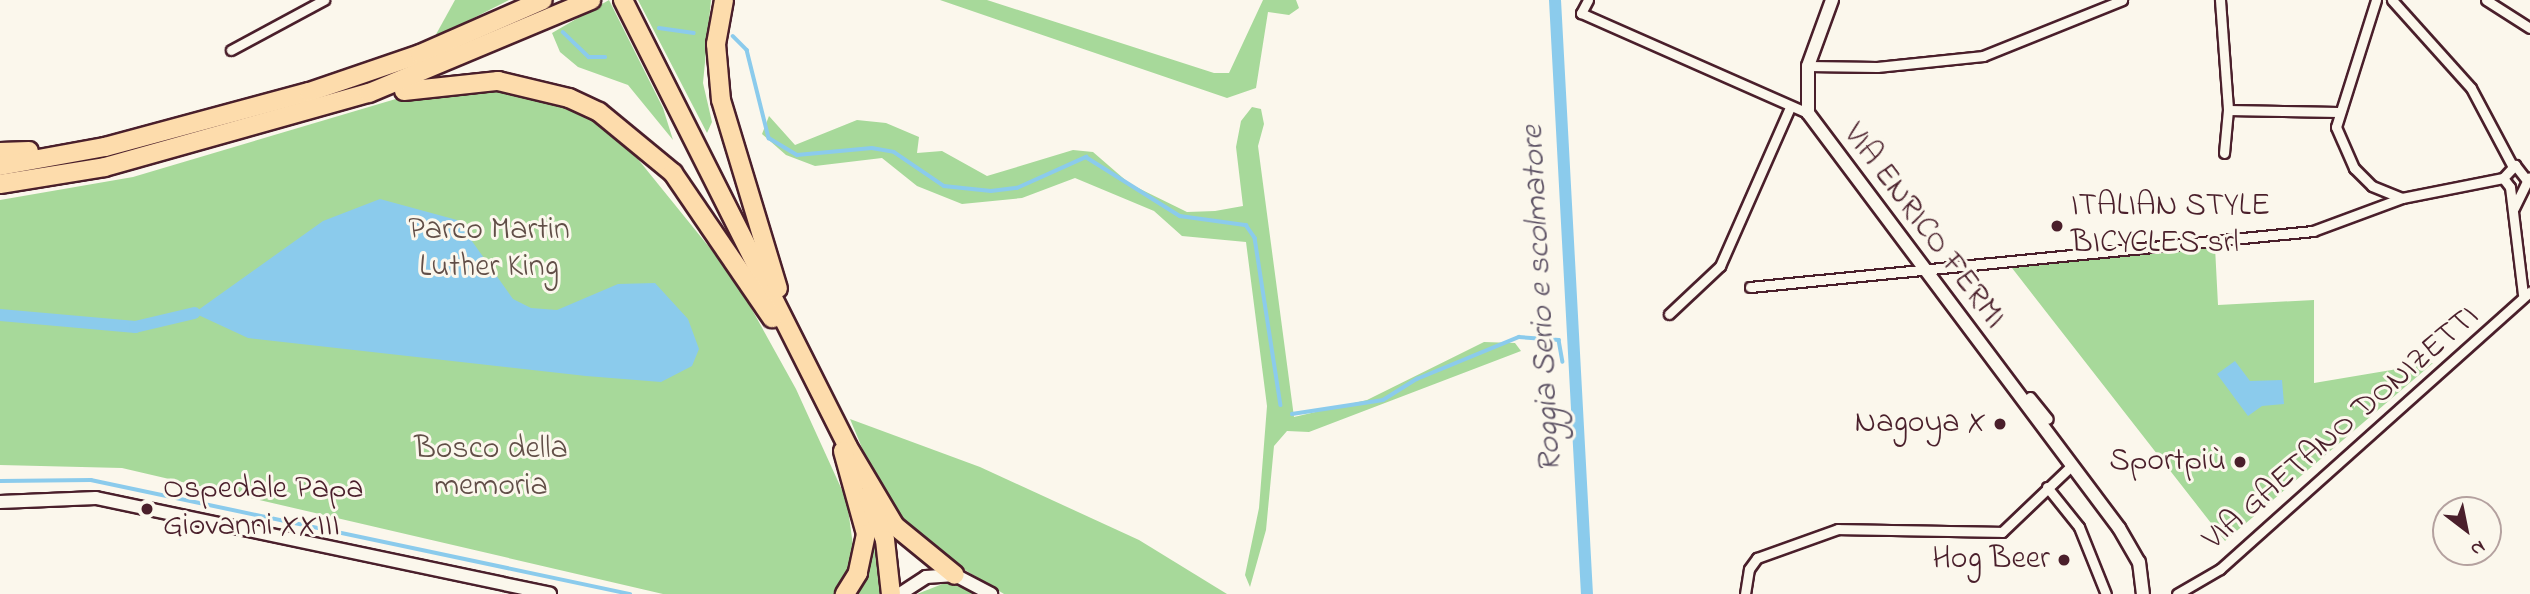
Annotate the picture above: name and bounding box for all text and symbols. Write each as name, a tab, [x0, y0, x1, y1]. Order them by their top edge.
street label: VIA ENRICO FERMI	[1833, 117, 2013, 337]
water label: Roggia Serio e scolmatore	[1514, 124, 1572, 474]
place label: ITALIAN STYLE BICYCLES srl	[2071, 189, 2270, 264]
park label: Parco Martin Luther King	[408, 213, 570, 288]
marker: ITALIAN STYLE BICYCLES srl	[2049, 218, 2065, 234]
street label: VIA GAETANO DONIZETTI	[2196, 299, 2488, 559]
place label: Nagoya X	[1855, 405, 1986, 443]
marker: Nagoya X	[1992, 416, 2008, 432]
park label: Bosco della memoria	[414, 432, 568, 507]
place label: Sportpiù	[2109, 443, 2226, 481]
marker: Sportpiù	[2232, 454, 2248, 470]
place label: Ospedale Papa Giovanni XXIII	[163, 472, 364, 547]
north arrow	[2432, 496, 2502, 566]
marker: Ospedale Papa Giovanni XXIII	[137, 499, 157, 519]
place label: Hog Beer	[1932, 541, 2050, 579]
marker: Hog Beer	[2056, 552, 2072, 568]

